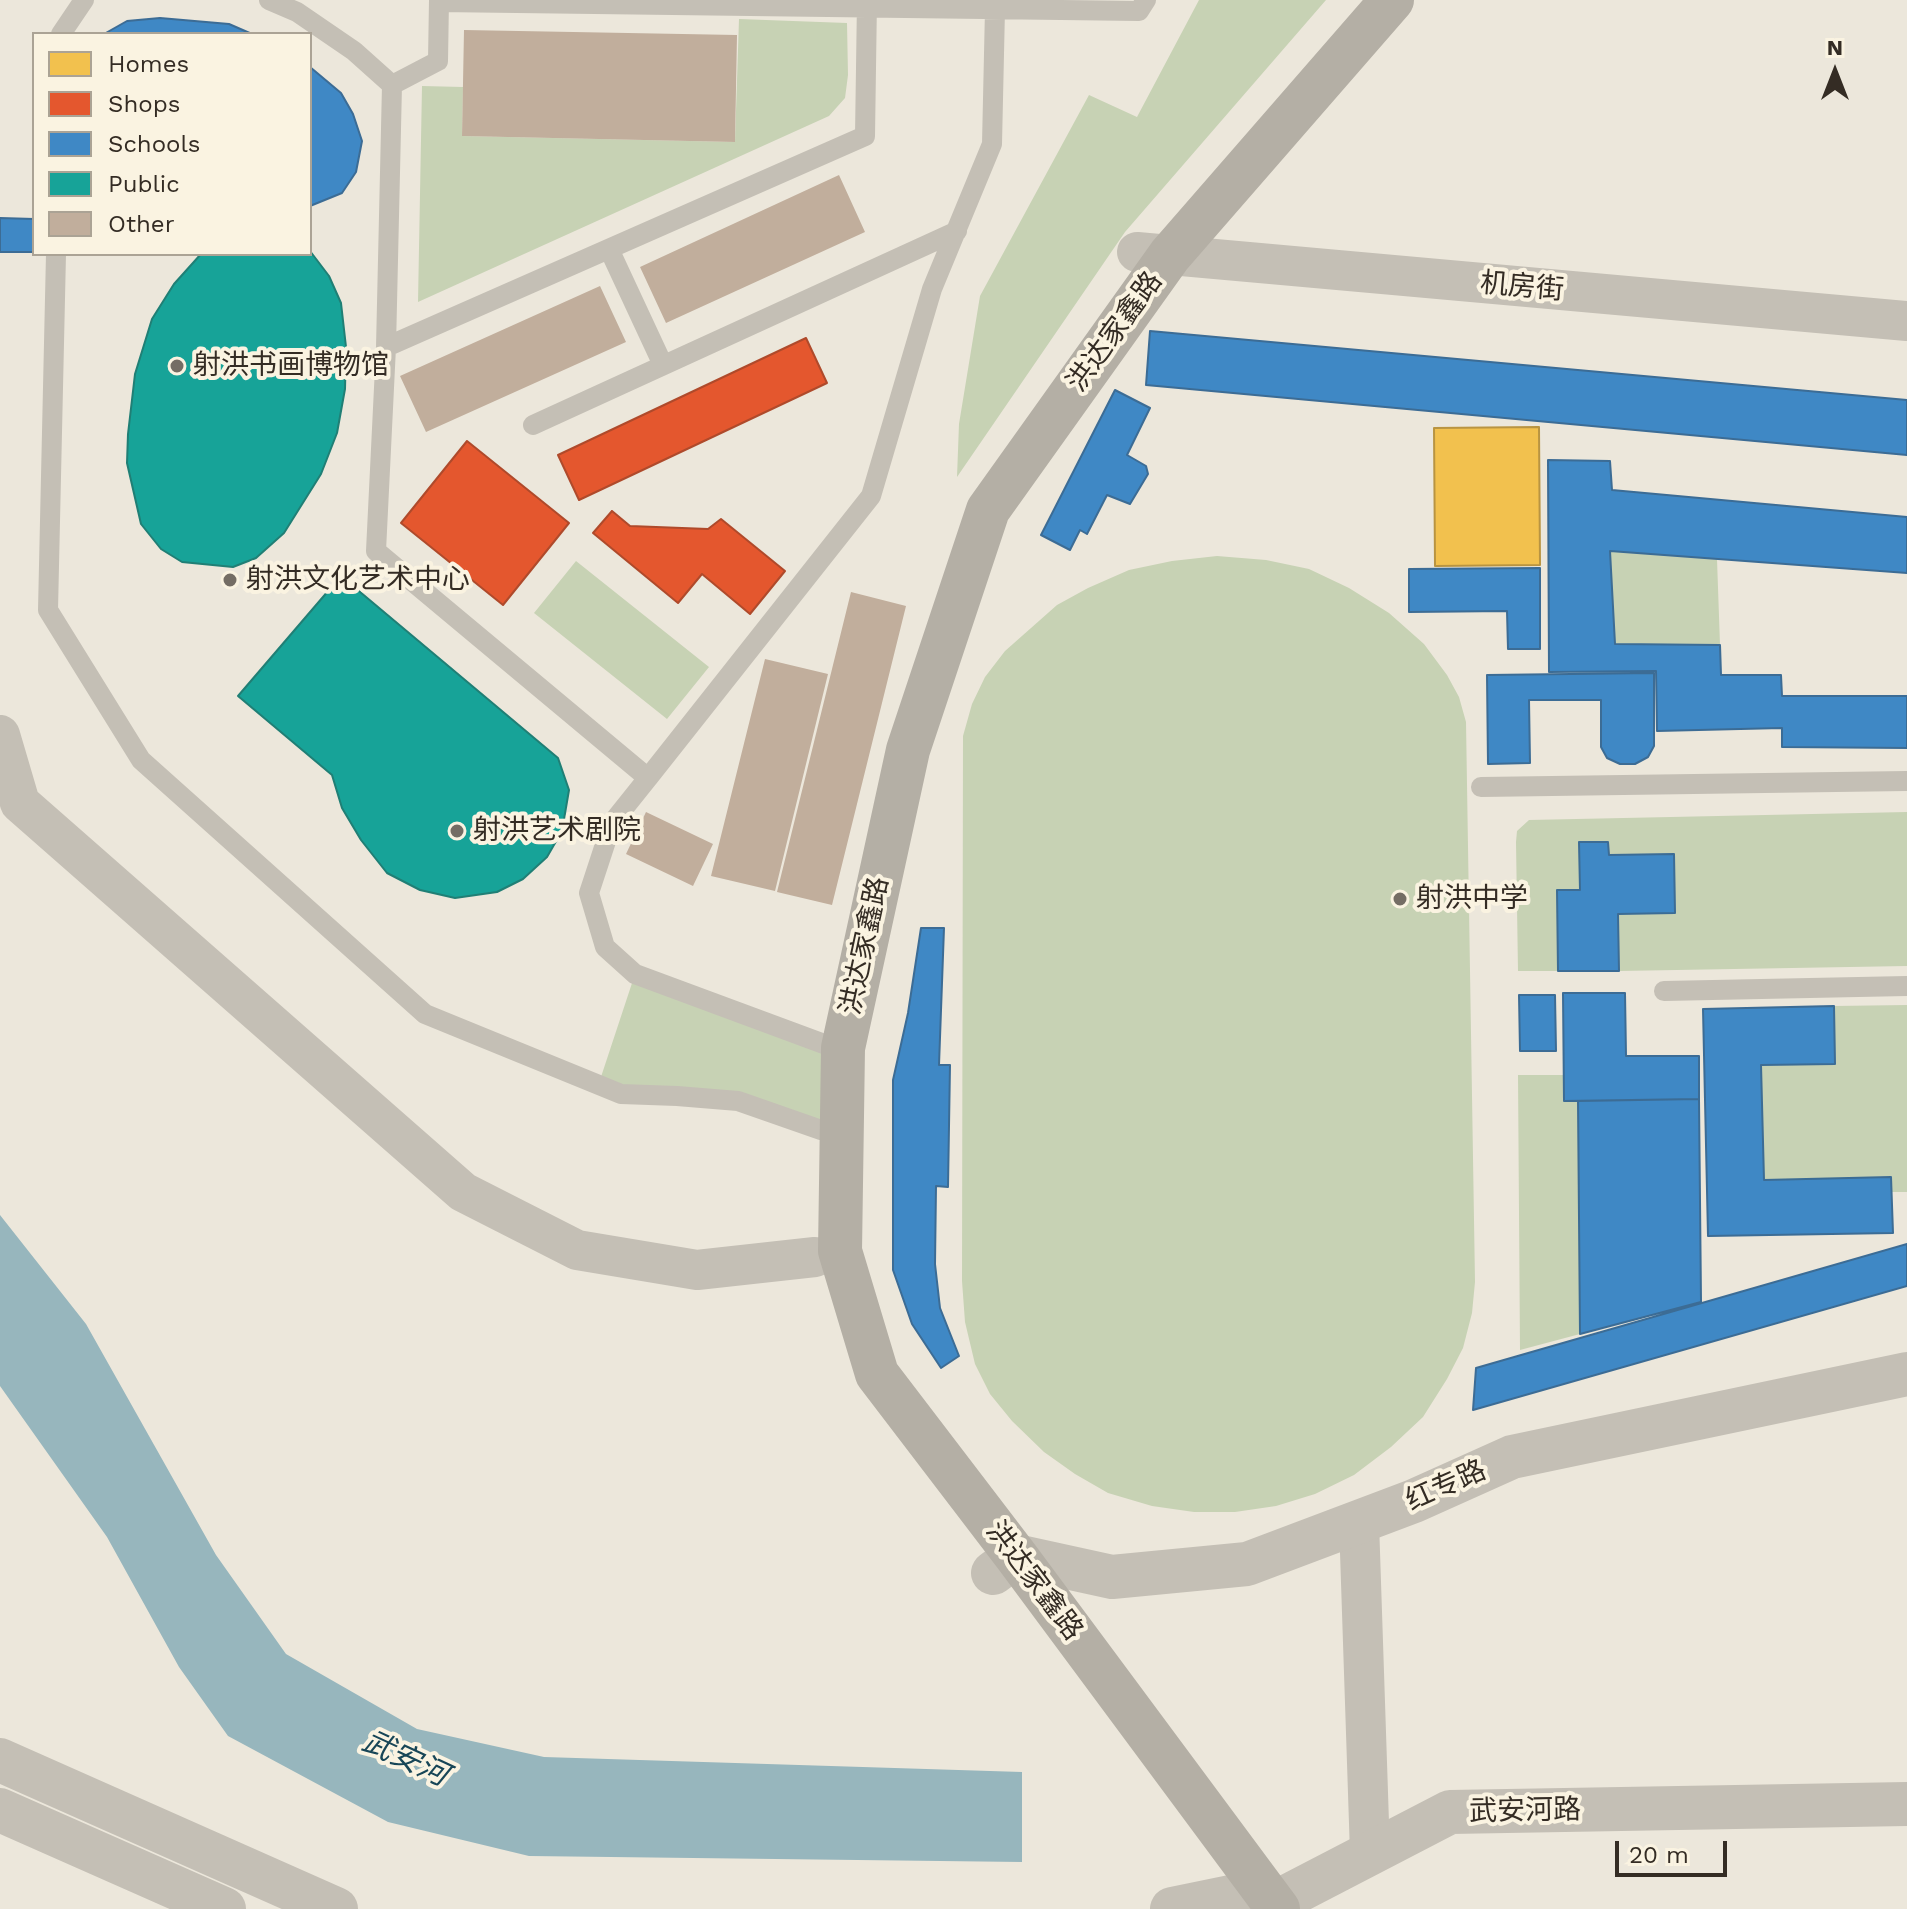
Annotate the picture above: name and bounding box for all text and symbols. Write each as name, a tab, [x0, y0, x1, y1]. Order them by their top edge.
legend	[32, 32, 312, 256]
north arrow	[1795, 32, 1875, 112]
text: N	[1827, 35, 1843, 60]
text: Homes	[108, 50, 189, 78]
text: Shops	[108, 90, 180, 118]
text: Schools	[108, 130, 200, 158]
text: Public	[108, 170, 180, 198]
text: Other	[108, 210, 175, 238]
street label: 洪达家鑫路	[1060, 265, 1170, 399]
street label: 机房街	[1479, 267, 1565, 307]
place label: 射洪书画博物馆	[193, 349, 389, 383]
marker: 射洪书画博物馆	[168, 357, 186, 375]
place label: 射洪文化艺术中心	[246, 563, 470, 597]
marker: 射洪文化艺术中心	[221, 571, 239, 589]
place label: 射洪艺术剧院	[473, 814, 641, 848]
marker: 射洪艺术剧院	[448, 822, 466, 840]
street label: 洪达家鑫路	[834, 874, 896, 1018]
place label: 射洪中学	[1416, 882, 1528, 916]
marker: 射洪中学	[1391, 890, 1409, 908]
street label: 红专路	[1401, 1454, 1491, 1518]
street label: 洪达家鑫路	[978, 1515, 1090, 1647]
water label: 武安河	[357, 1724, 453, 1794]
street label: 武安河路	[1469, 1793, 1581, 1829]
scale bar	[1619, 1825, 1731, 1875]
text: 20 m	[1629, 1841, 1689, 1869]

